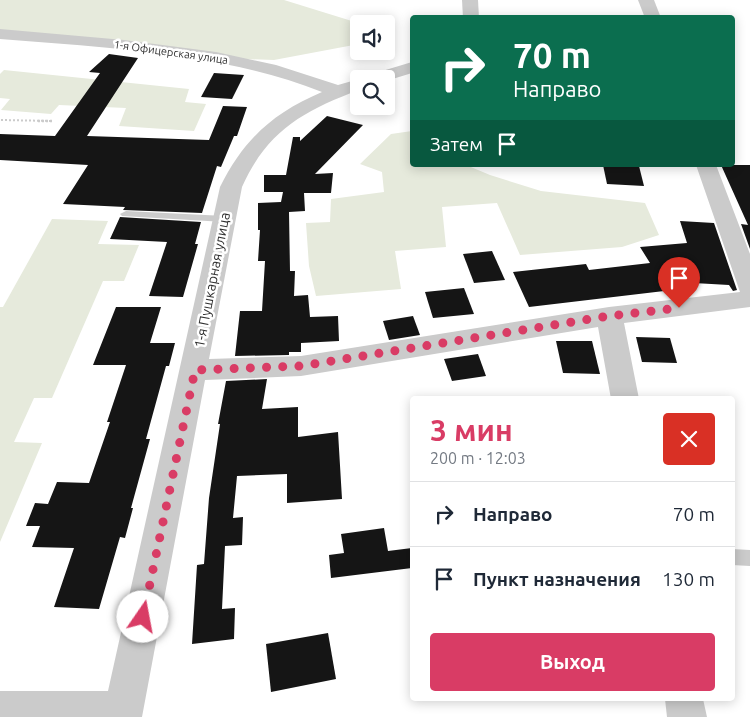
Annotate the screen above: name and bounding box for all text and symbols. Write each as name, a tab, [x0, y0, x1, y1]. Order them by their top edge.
map controls	[350, 15, 395, 115]
button: sound	[350, 15, 395, 60]
icon: right	[430, 35, 495, 100]
text: 70 m	[513, 35, 591, 75]
street label: 1-я Офицерская улица	[113, 38, 229, 66]
button: search	[350, 70, 395, 115]
text: Направо	[513, 76, 601, 101]
icon: arrive	[493, 130, 521, 158]
text: Затем	[430, 133, 483, 155]
street label: 1-я Пушкарная улица	[191, 211, 233, 349]
pin	[658, 257, 700, 308]
icon: arrive	[665, 264, 693, 292]
text: 3 мин	[430, 413, 513, 447]
button: close	[663, 413, 715, 465]
text: 200 m · 12:03	[430, 449, 526, 467]
icon: right	[430, 500, 458, 528]
text: Направо	[473, 503, 553, 525]
text: 70 m	[673, 503, 715, 525]
icon: arrive	[430, 565, 458, 593]
text: Пункт назначения	[473, 568, 641, 590]
text: 130 m	[662, 568, 715, 590]
position arrow	[116, 590, 168, 642]
button: Выход	[430, 633, 715, 691]

